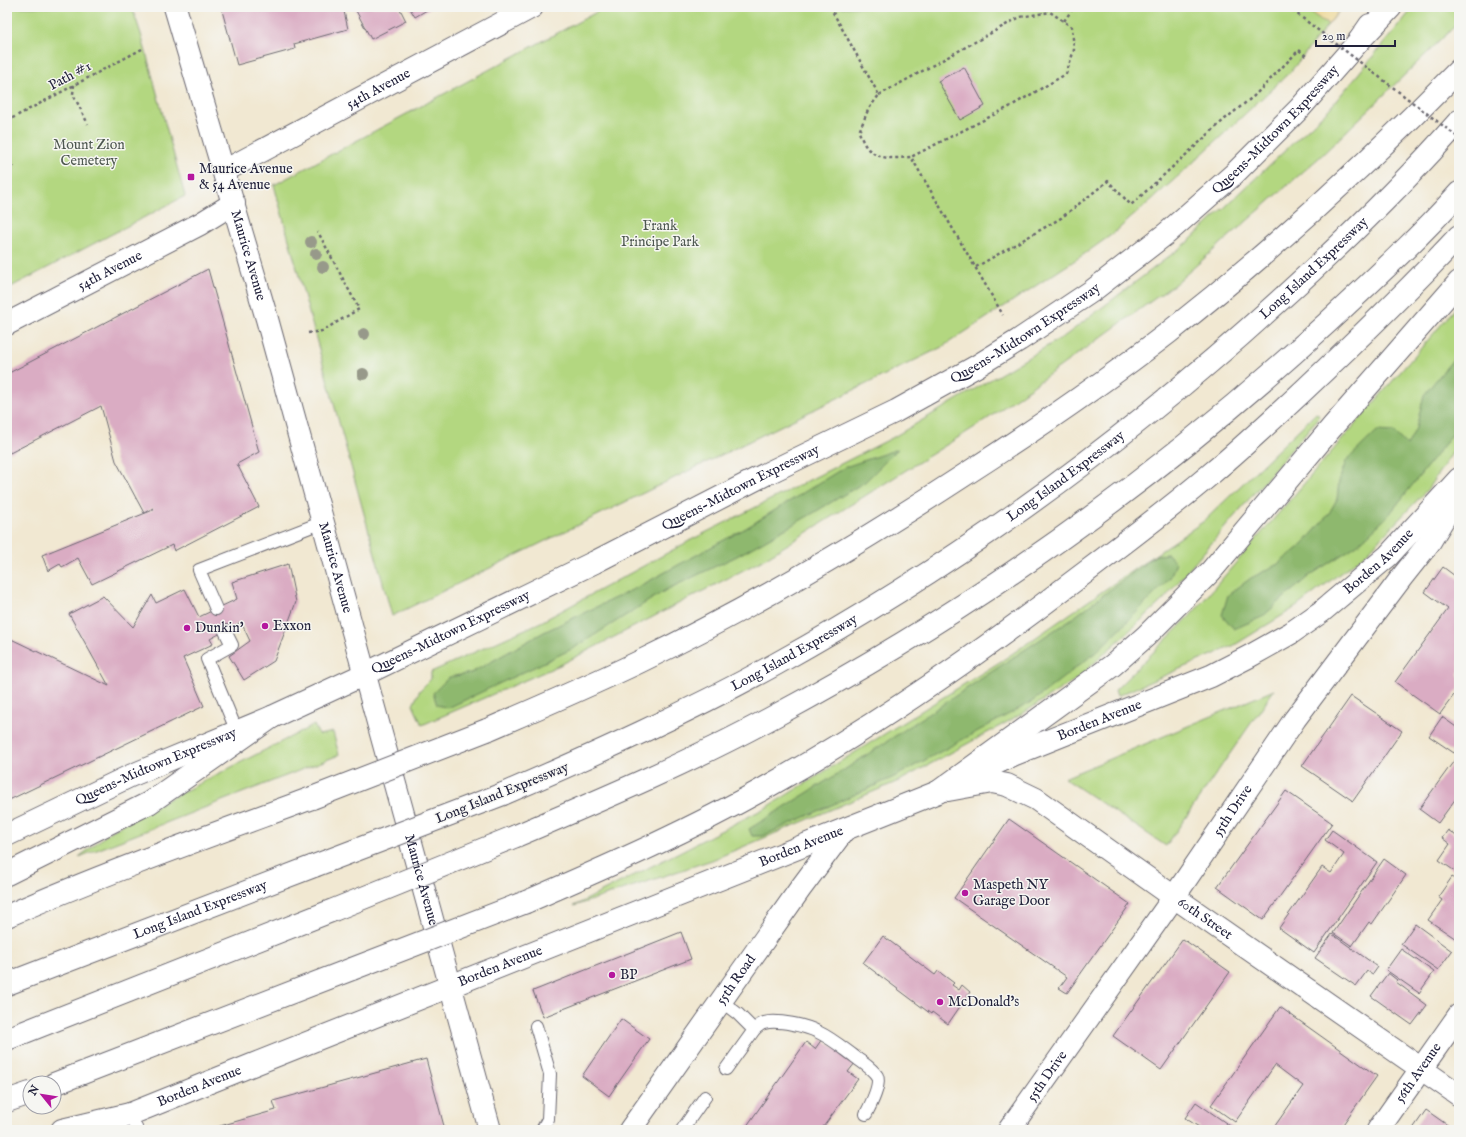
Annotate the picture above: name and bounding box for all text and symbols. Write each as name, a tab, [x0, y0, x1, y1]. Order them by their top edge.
scale bar	[1316, 22, 1395, 48]
text: 20 m	[1322, 29, 1345, 44]
street label: Path #1	[46, 57, 94, 95]
street label: Queens-Midtown Expressway	[1208, 61, 1343, 198]
street label: 54th Avenue	[343, 64, 414, 113]
park label: Mount Zion Cemetery	[53, 136, 125, 170]
place label: Maurice Avenue & 54 Avenue	[199, 160, 293, 194]
marker: Maurice Avenue & 54 Avenue	[186, 172, 196, 182]
street label: Maurice Avenue	[226, 208, 270, 303]
street label: Long Island Expressway	[1256, 213, 1372, 323]
park label: Frank Principe Park	[621, 217, 699, 251]
street label: 54th Avenue	[75, 246, 146, 295]
street label: Queens-Midtown Expressway	[947, 279, 1104, 388]
street label: Long Island Expressway	[1003, 427, 1128, 526]
street label: Queens-Midtown Expressway	[659, 440, 823, 535]
street label: Maurice Avenue	[314, 520, 357, 616]
street label: Borden Avenue	[1340, 525, 1418, 598]
street label: Queens-Midtown Expressway	[368, 586, 533, 678]
street label: Long Island Expressway	[728, 610, 861, 695]
place label: Exxon	[273, 617, 312, 635]
place label: Dunkin'	[195, 619, 244, 637]
marker: Exxon	[260, 621, 270, 631]
marker: Dunkin'	[182, 623, 192, 633]
street label: Borden Avenue	[1055, 695, 1145, 745]
street label: Queens-Midtown Expressway	[72, 724, 239, 810]
street label: Long Island Expressway	[433, 758, 571, 828]
street label: 55th Drive	[1209, 781, 1257, 840]
street label: Borden Avenue	[757, 821, 847, 871]
street label: Maurice Avenue	[400, 832, 442, 928]
street label: Long Island Expressway	[131, 876, 270, 944]
place label: Maspeth NY Garage Door	[973, 876, 1050, 910]
marker: Maspeth NY Garage Door	[960, 888, 970, 898]
street label: 60th Street	[1174, 893, 1236, 944]
street label: Borden Avenue	[455, 941, 546, 991]
street label: 55th Road	[712, 951, 760, 1008]
place label: BP	[620, 966, 637, 984]
marker: BP	[607, 970, 617, 980]
place label: McDonald's	[948, 993, 1019, 1011]
marker: McDonald's	[935, 997, 945, 1007]
street label: 56th Avenue	[1391, 1039, 1446, 1106]
street label: 55th Drive	[1023, 1047, 1072, 1105]
street label: Borden Avenue	[155, 1061, 245, 1111]
north arrow	[22, 1075, 62, 1115]
text: N	[25, 1082, 43, 1099]

